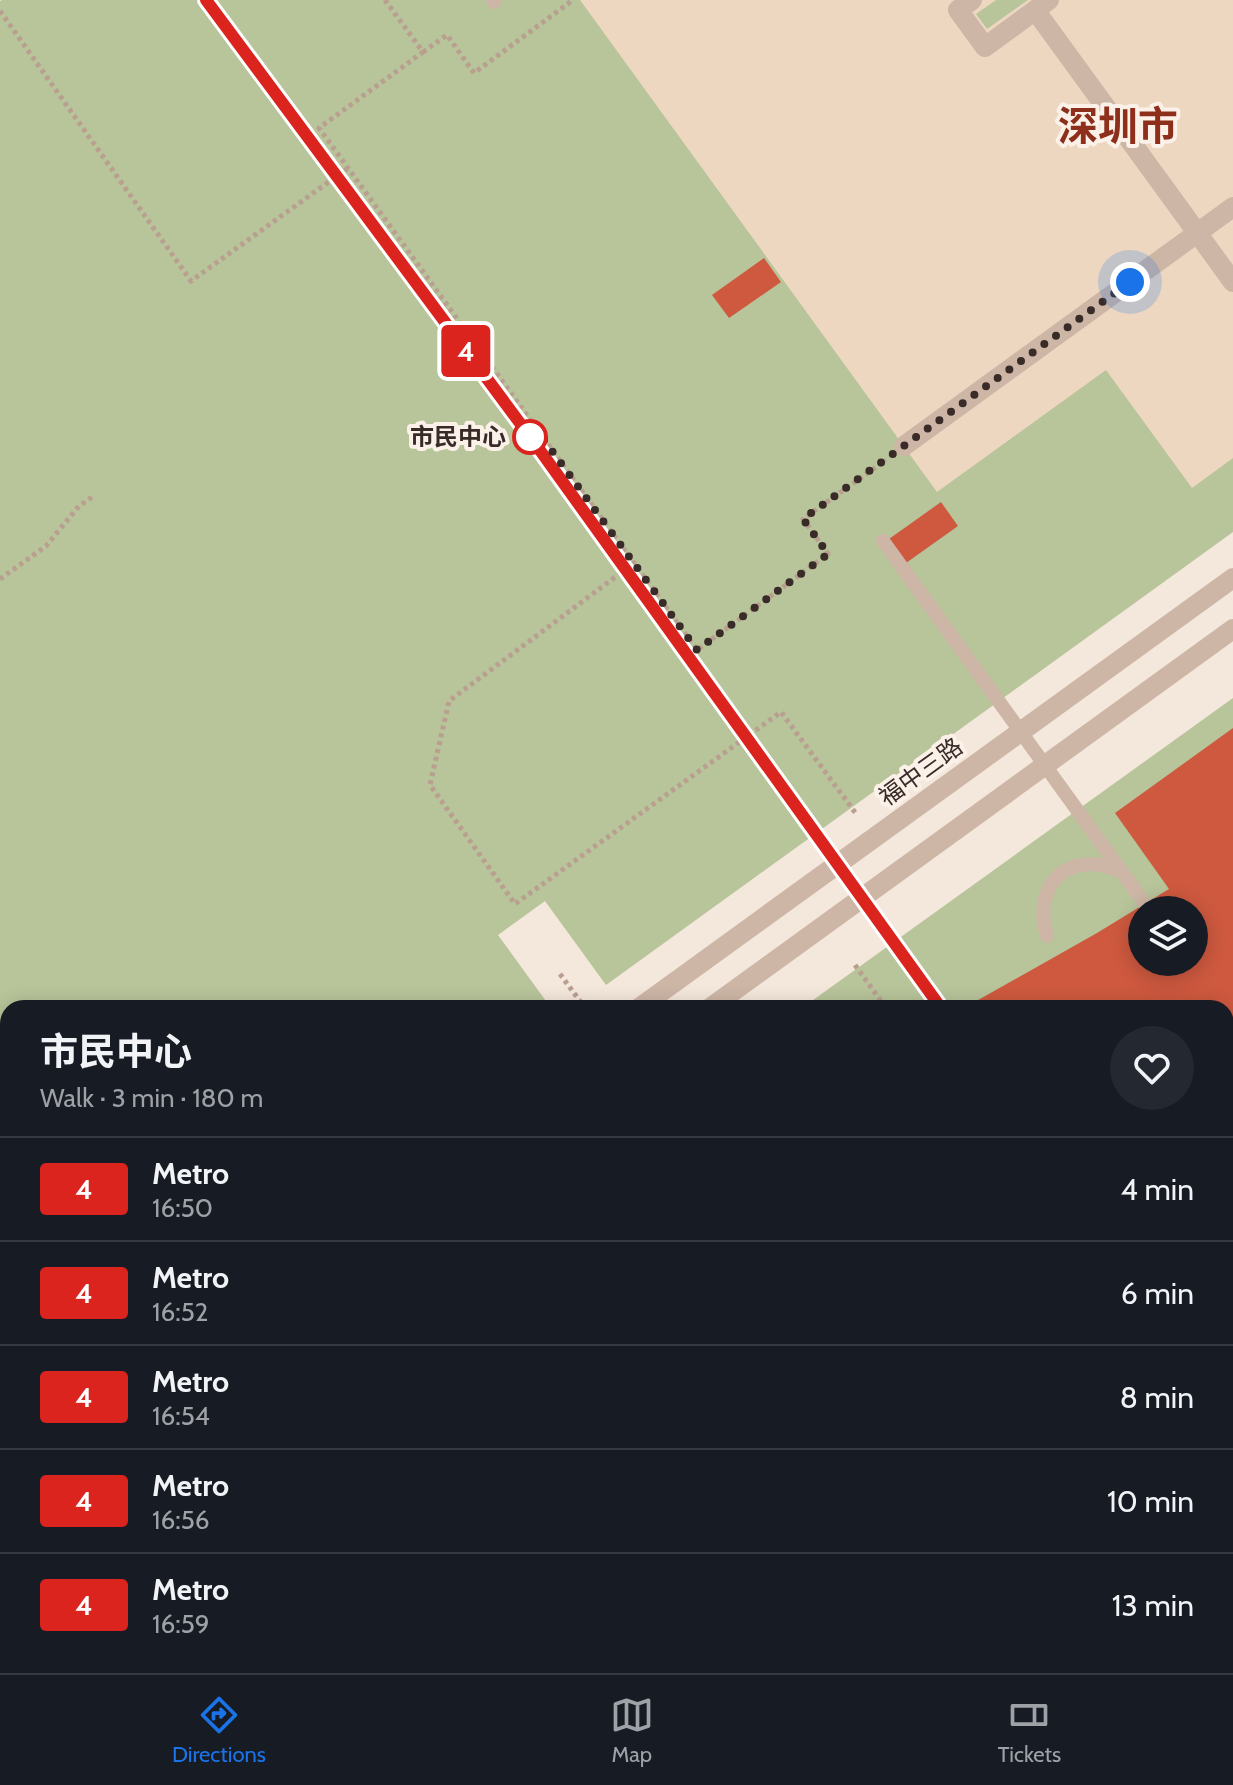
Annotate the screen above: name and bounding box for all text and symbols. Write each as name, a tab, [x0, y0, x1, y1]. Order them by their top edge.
district label: 深圳市	[1058, 101, 1178, 150]
your location	[1110, 262, 1150, 302]
line badge: 4	[440, 325, 492, 377]
text: 4	[457, 334, 475, 368]
marker: 市民中心	[513, 420, 547, 454]
place label: 市民中心	[410, 422, 506, 451]
street label: 福中三路	[873, 732, 968, 812]
map controls	[1128, 896, 1208, 976]
button: layers	[1128, 896, 1208, 976]
button: heart	[1110, 1026, 1194, 1110]
text: 市民中心	[40, 1028, 192, 1075]
text: Walk · 3 min · 180 m	[40, 1082, 263, 1114]
text: Metro	[152, 1155, 229, 1192]
text: 4 min	[1120, 1171, 1194, 1208]
text: 4	[75, 1172, 93, 1206]
text: 16:50	[152, 1192, 213, 1224]
text: Metro	[152, 1259, 229, 1296]
text: 6 min	[1121, 1275, 1194, 1312]
text: 4	[75, 1276, 93, 1310]
text: 16:52	[152, 1296, 208, 1328]
text: Metro	[152, 1363, 229, 1400]
text: 8 min	[1120, 1379, 1194, 1416]
text: 4	[75, 1380, 93, 1414]
text: 16:54	[152, 1400, 210, 1432]
text: Metro	[152, 1467, 229, 1504]
text: 10 min	[1107, 1483, 1194, 1520]
text: 4	[75, 1484, 93, 1518]
text: 16:56	[152, 1504, 210, 1536]
text: Metro	[152, 1571, 229, 1608]
text: 13 min	[1112, 1587, 1194, 1624]
text: 4	[75, 1588, 93, 1622]
text: 16:59	[152, 1608, 210, 1640]
tab: Directions	[172, 1693, 266, 1768]
tab: Map	[610, 1693, 654, 1768]
tab: Tickets	[998, 1693, 1061, 1768]

